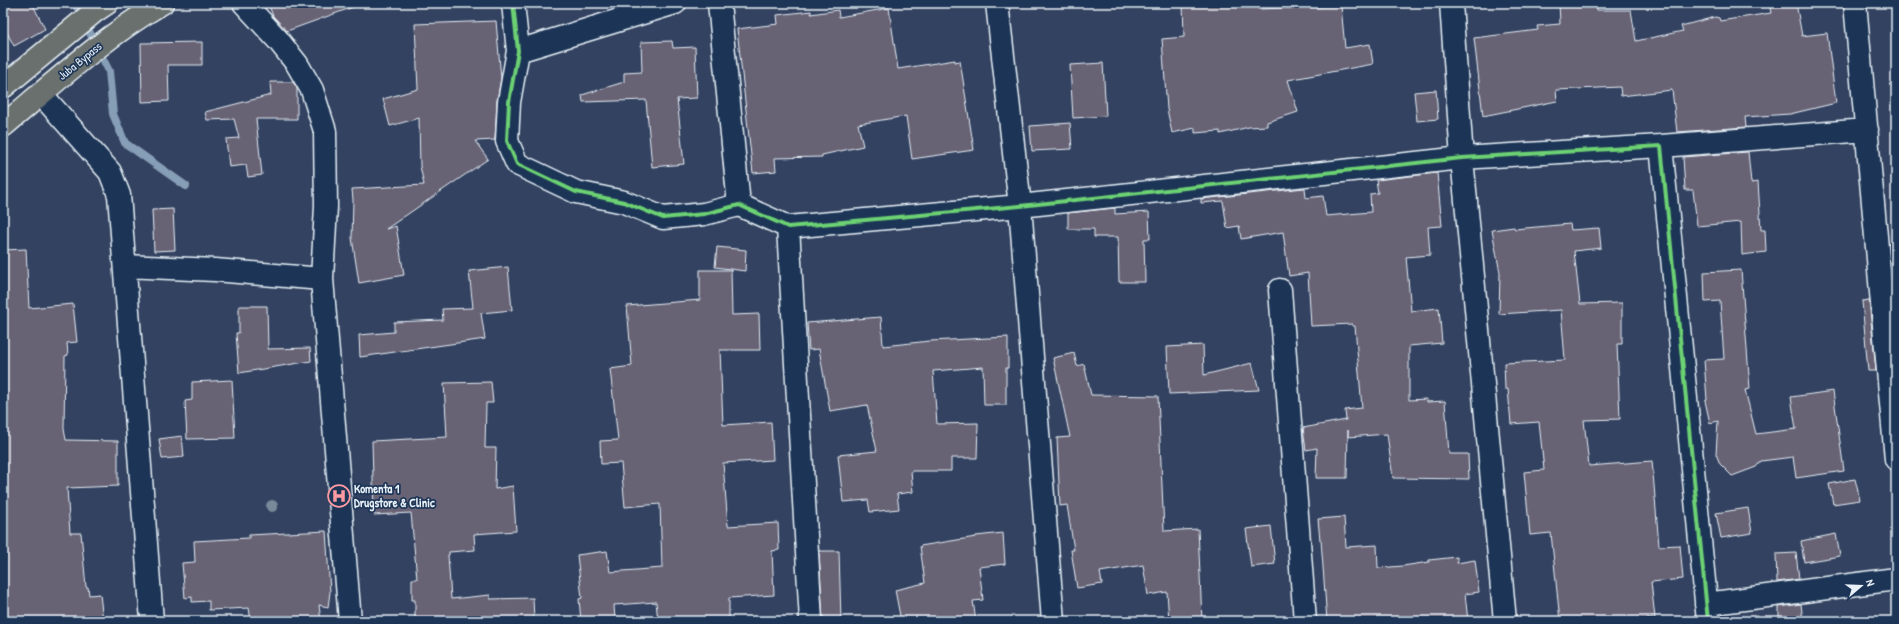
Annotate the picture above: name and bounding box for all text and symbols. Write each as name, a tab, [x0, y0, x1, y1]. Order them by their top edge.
street label: Juba Bypass	[54, 37, 105, 84]
place label: Komenta 1 Drugstore & Clinic	[354, 480, 435, 512]
hospital icon: Komenta 1 Drugstore & Clinic	[326, 483, 352, 509]
north arrow	[1841, 566, 1881, 606]
text: N	[1863, 578, 1878, 588]

